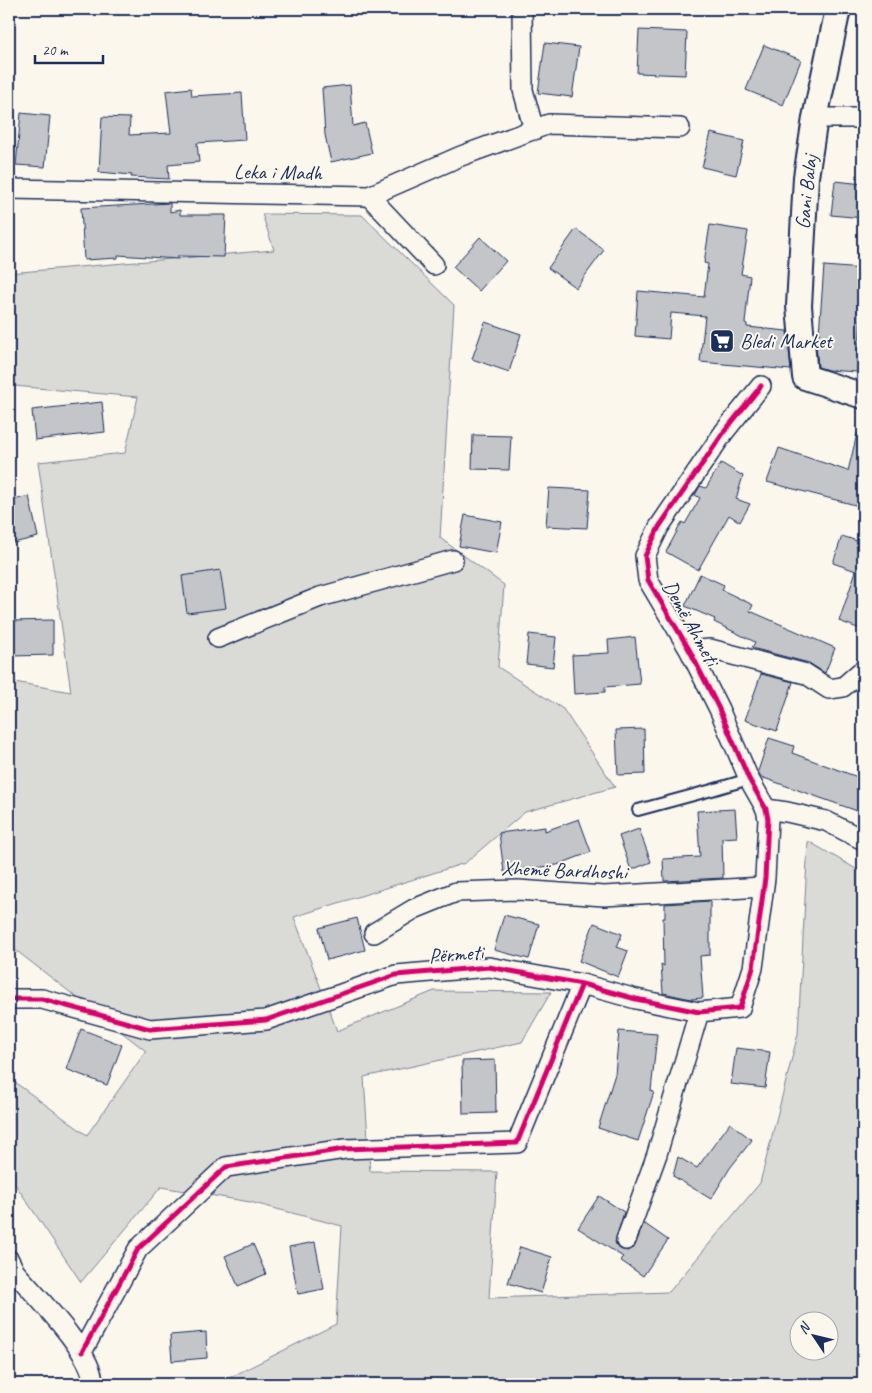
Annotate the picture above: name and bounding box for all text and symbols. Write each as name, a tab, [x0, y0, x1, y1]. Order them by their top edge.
scale bar	[35, 32, 102, 64]
text: 20 m	[42, 41, 69, 60]
street label: Gani Balaj	[789, 151, 823, 230]
street label: Leka i Madh	[234, 158, 324, 186]
supermarket icon: Bledi Market	[709, 328, 735, 354]
place label: Bledi Market	[740, 328, 834, 354]
street label: Demë Ahmeti	[657, 576, 727, 673]
street label: Xhemë Bardhoshi	[501, 855, 630, 885]
street label: Përmeti	[428, 939, 487, 969]
north arrow	[790, 1310, 840, 1360]
text: N	[794, 1318, 815, 1337]

